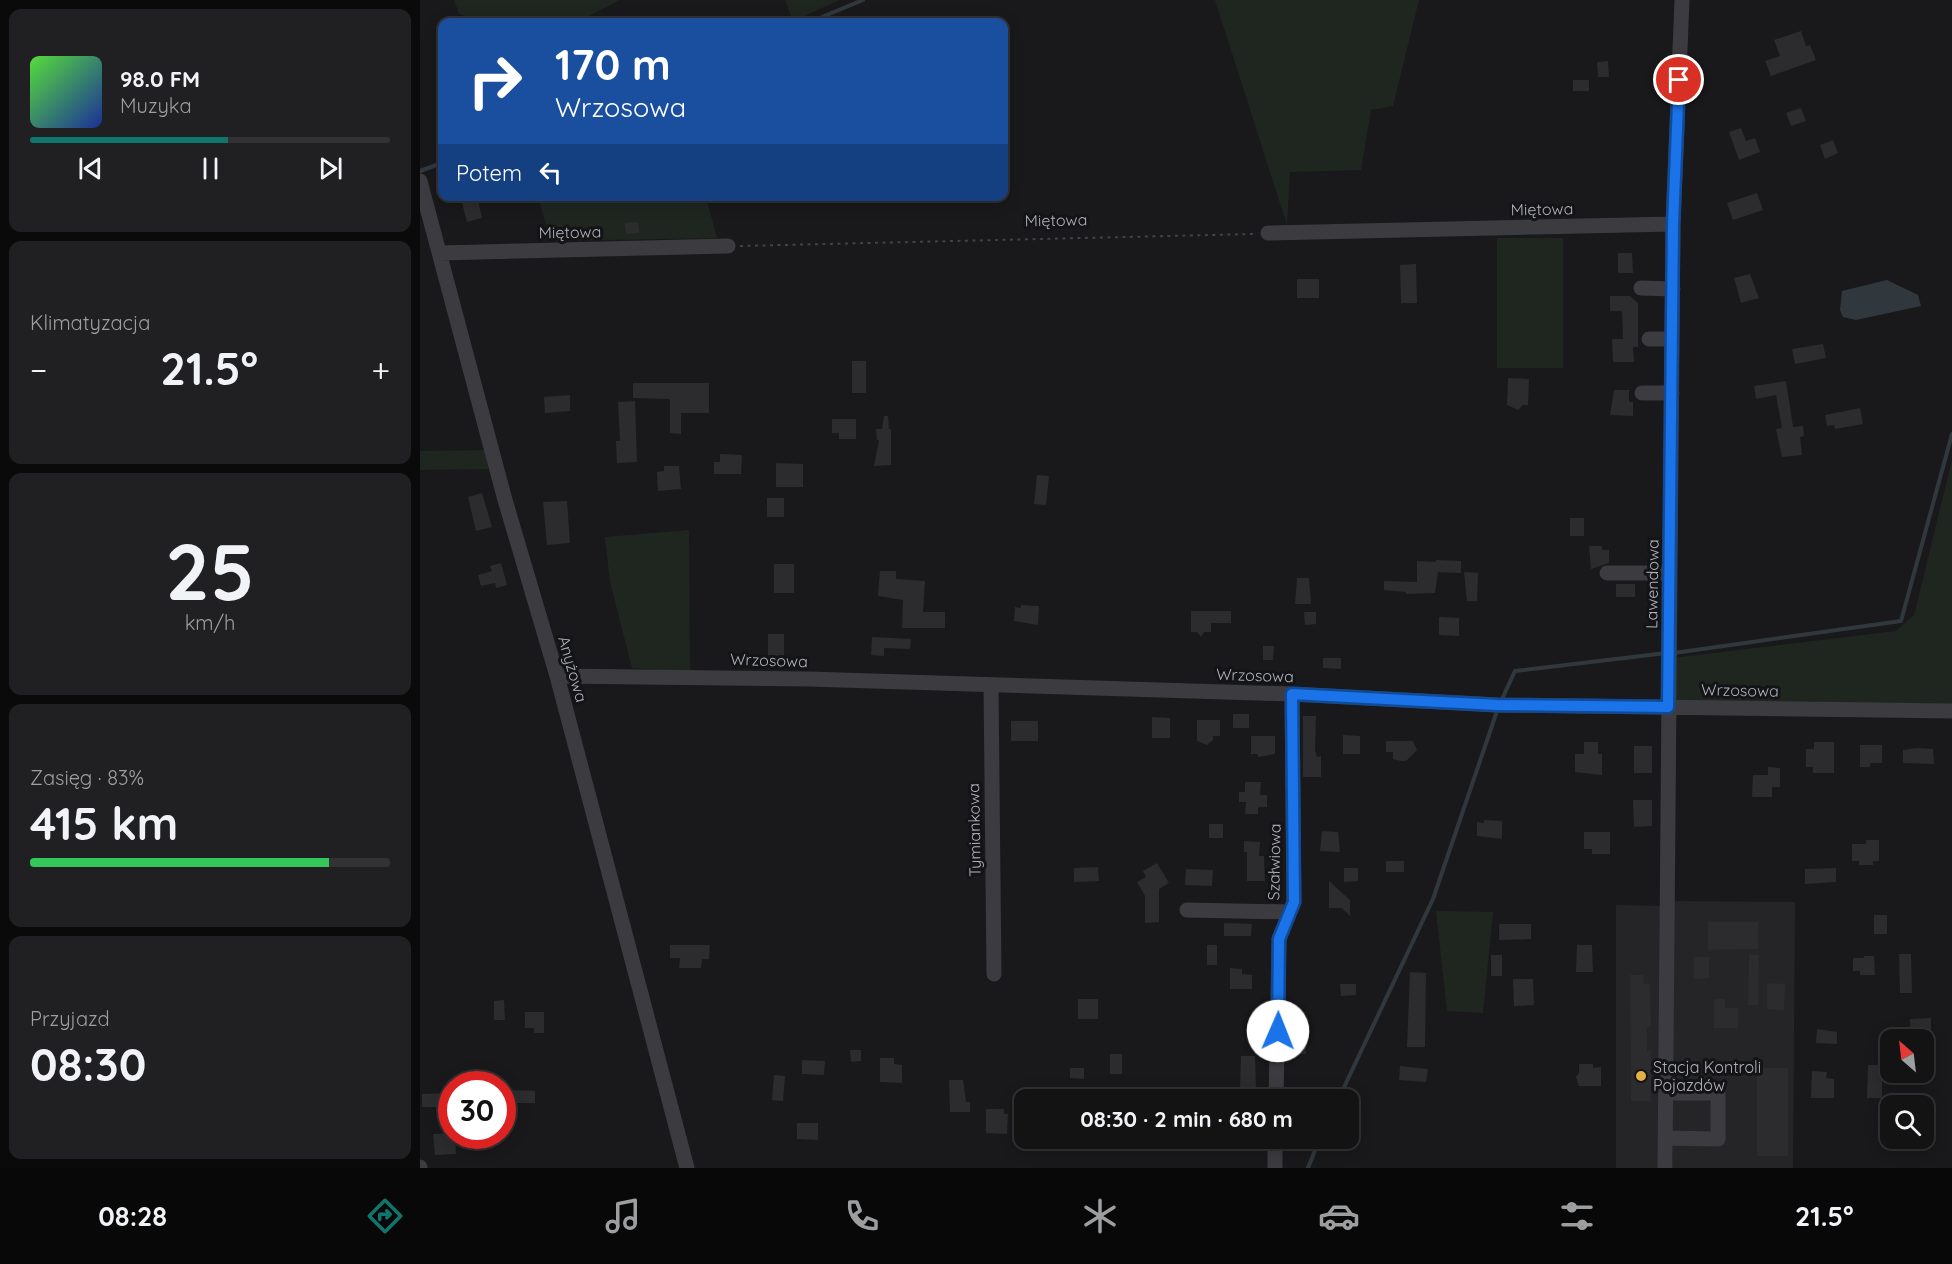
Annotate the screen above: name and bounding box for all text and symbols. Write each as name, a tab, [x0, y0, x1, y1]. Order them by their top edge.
text: 170 m	[555, 38, 671, 91]
icon: right	[456, 42, 534, 120]
pin	[1653, 54, 1704, 105]
icon: arrive	[1662, 63, 1695, 96]
text: 98.0 FM	[120, 65, 200, 93]
text: Wrzosowa	[555, 90, 686, 124]
text: Muzyka	[120, 93, 192, 118]
icon: previous	[74, 152, 107, 185]
icon: pause	[194, 152, 227, 185]
icon: next	[314, 152, 347, 185]
icon: left	[534, 156, 567, 189]
text: Potem	[456, 159, 522, 187]
street label: Miętowa	[1511, 198, 1573, 220]
street label: Miętowa	[1025, 209, 1087, 231]
street label: Miętowa	[539, 221, 601, 243]
text: Klimatyzacja	[30, 310, 150, 335]
text: 21.5°	[160, 340, 258, 396]
text: −	[30, 349, 47, 390]
text: +	[371, 349, 390, 390]
text: 25	[165, 522, 255, 620]
street label: Lawendowa	[1641, 539, 1663, 629]
text: km/h	[185, 610, 235, 635]
street label: Anyżowa	[554, 634, 592, 704]
street label: Wrzosowa	[730, 649, 808, 671]
street label: Wrzosowa	[1216, 664, 1294, 686]
street label: Wrzosowa	[1701, 679, 1779, 701]
text: Zasięg · 83%	[30, 765, 144, 790]
street label: Tymiankowa	[963, 783, 985, 877]
text: 415 km	[30, 795, 178, 851]
street label: Szałwiowa	[1263, 823, 1285, 901]
position arrow	[1246, 999, 1310, 1063]
text: Przyjazd	[30, 1006, 110, 1031]
north arrow	[1880, 1029, 1934, 1083]
map controls	[1880, 1029, 1934, 1149]
text: 08:30	[30, 1036, 146, 1092]
place label: Stacja Kontroli Pojazdów	[1653, 1057, 1761, 1095]
marker: Stacja Kontroli Pojazdów	[1634, 1069, 1648, 1083]
speed limit sign: 30	[438, 1071, 516, 1149]
button: search	[1880, 1095, 1934, 1149]
text: 08:30 · 2 min · 680 m	[1080, 1105, 1293, 1133]
icon: directions	[364, 1195, 406, 1237]
icon: music	[602, 1195, 644, 1237]
icon: phone	[841, 1195, 883, 1237]
icon: climate	[1079, 1195, 1121, 1237]
icon: car	[1318, 1195, 1360, 1237]
icon: filters	[1556, 1195, 1598, 1237]
text: 08:28	[98, 1199, 167, 1233]
text: 21.5°	[1795, 1199, 1854, 1233]

